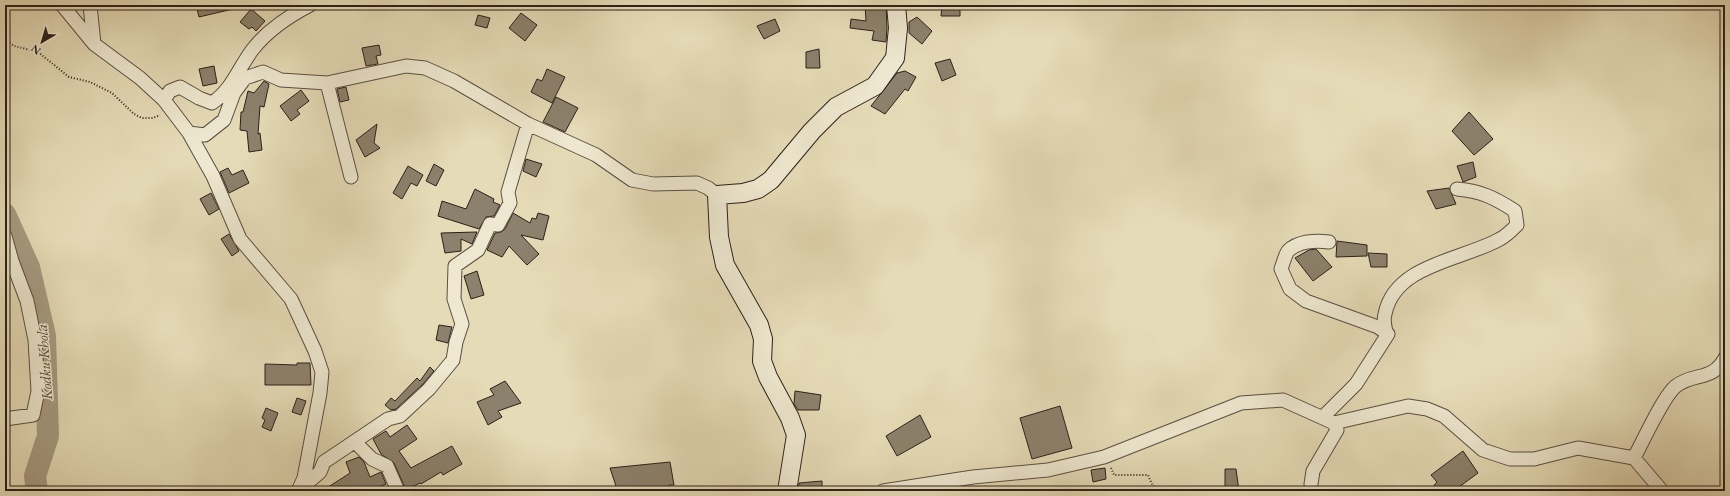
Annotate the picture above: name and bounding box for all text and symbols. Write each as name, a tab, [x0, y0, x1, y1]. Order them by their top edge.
north arrow	[22, 22, 62, 62]
text: N	[28, 42, 44, 58]
water label: Kodku Khola	[32, 323, 56, 402]

